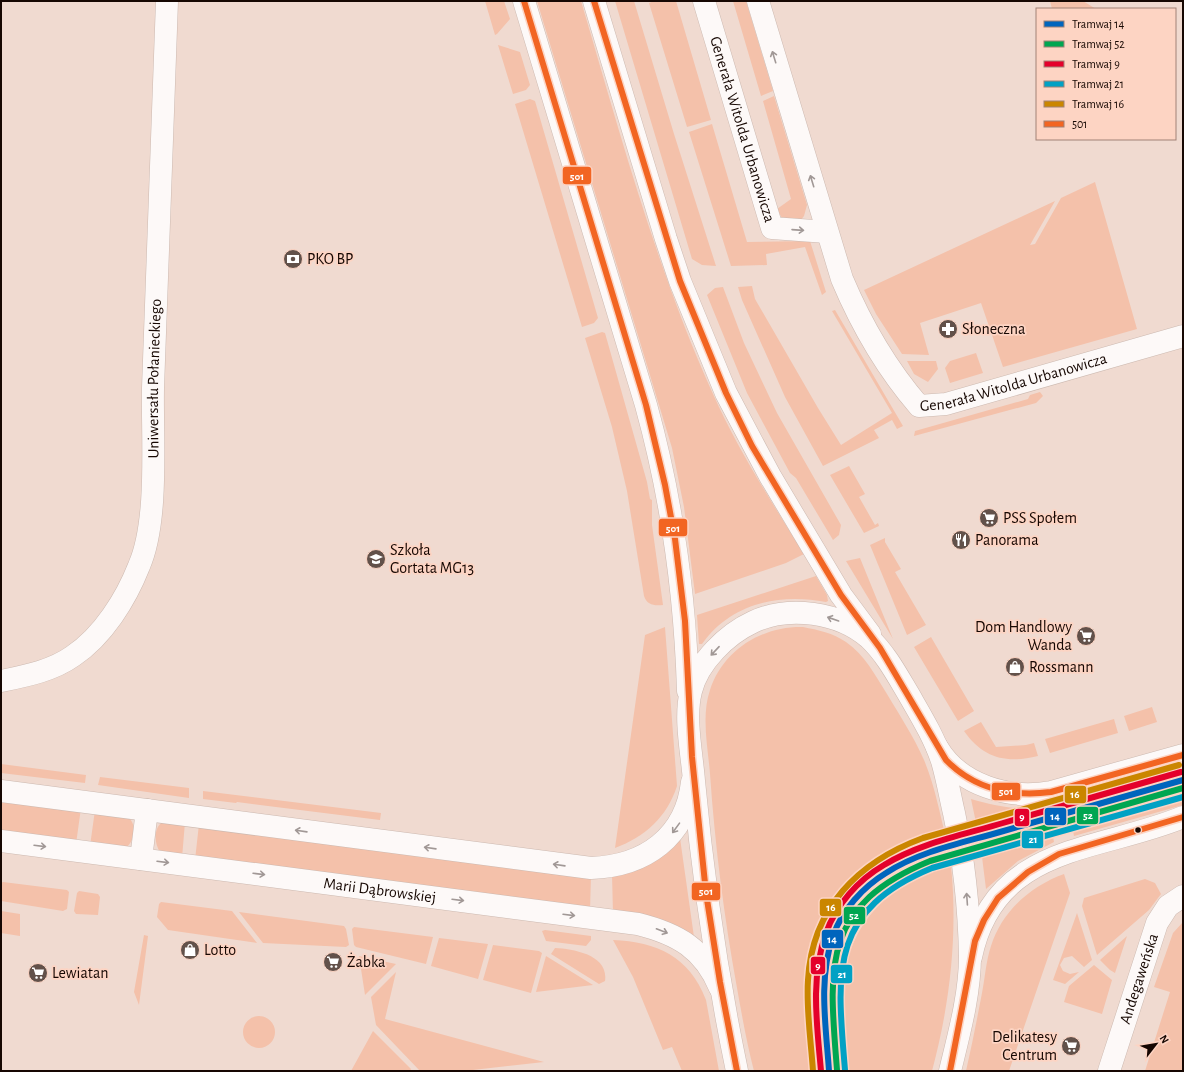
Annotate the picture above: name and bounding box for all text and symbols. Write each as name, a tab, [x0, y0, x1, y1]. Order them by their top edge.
legend	[1036, 8, 1176, 140]
text: Tramwaj 14	[1072, 18, 1124, 31]
street label: Generała Witolda Urbanowicza	[707, 34, 778, 224]
text: Tramwaj 52	[1072, 38, 1125, 51]
one-way arrow	[770, 50, 777, 63]
text: Tramwaj 9	[1072, 58, 1120, 71]
text: Tramwaj 21	[1072, 78, 1124, 91]
text: Tramwaj 16	[1072, 98, 1124, 111]
text: 501	[1072, 118, 1087, 130]
line badge: 501	[562, 166, 592, 185]
text: 501	[570, 171, 584, 182]
one-way arrow	[808, 175, 815, 188]
one-way arrow	[791, 226, 804, 233]
bank icon: PKO BP	[282, 248, 304, 270]
place label: PKO BP	[307, 251, 353, 267]
street label: Uniwersału Połanieckiego	[145, 298, 164, 459]
pharmacy icon: Słoneczna	[937, 318, 959, 340]
place label: Słoneczna	[962, 321, 1025, 337]
street label: Generała Witolda Urbanowicza	[919, 350, 1109, 414]
supermarket icon: PSS Społem	[978, 507, 1000, 529]
place label: PSS Społem	[1003, 510, 1077, 526]
line badge: 501	[658, 518, 688, 537]
text: 501	[666, 523, 680, 534]
restaurant icon: Panorama	[950, 529, 972, 551]
place label: Panorama	[975, 532, 1039, 548]
place label: Szkoła Gortata MG13	[390, 542, 474, 576]
school or university icon: Szkoła Gortata MG13	[365, 548, 387, 570]
one-way arrow	[827, 615, 840, 622]
place label: Dom Handlowy Wanda	[975, 619, 1072, 653]
supermarket icon: Dom Handlowy Wanda	[1075, 625, 1097, 647]
one-way arrow	[711, 646, 720, 656]
shop icon: Rossmann	[1004, 656, 1026, 678]
place label: Rossmann	[1029, 659, 1093, 675]
line badge: 501	[991, 782, 1021, 801]
line badge: 16	[1064, 785, 1087, 804]
text: 501	[999, 786, 1013, 797]
text: 16	[1070, 789, 1080, 800]
line badge: 52	[1076, 806, 1099, 825]
line badge: 14	[1044, 807, 1067, 826]
line badge: 9	[1014, 808, 1030, 827]
text: 52	[1083, 810, 1093, 821]
text: 14	[1050, 811, 1060, 822]
text: 9	[1019, 812, 1025, 823]
one-way arrow	[672, 822, 680, 833]
unlabelled marker	[1133, 825, 1143, 835]
one-way arrow	[295, 827, 308, 835]
line badge: 21	[1021, 830, 1044, 849]
text: 21	[1028, 834, 1038, 845]
one-way arrow	[33, 842, 46, 850]
one-way arrow	[424, 844, 437, 852]
one-way arrow	[156, 858, 169, 866]
one-way arrow	[553, 861, 566, 869]
one-way arrow	[252, 870, 265, 878]
street label: Marii Dąbrowskiej	[323, 875, 437, 907]
line badge: 501	[691, 882, 721, 901]
text: 501	[699, 886, 713, 897]
one-way arrow	[964, 893, 971, 906]
one-way arrow	[451, 896, 464, 904]
line badge: 16	[819, 898, 842, 917]
text: 16	[826, 902, 836, 913]
line badge: 52	[843, 906, 866, 925]
text: 52	[849, 910, 859, 921]
one-way arrow	[562, 911, 575, 919]
one-way arrow	[655, 928, 667, 936]
line badge: 14	[821, 929, 844, 949]
street label: Andegaweńska	[1117, 931, 1161, 1026]
text: 14	[827, 934, 837, 945]
shop icon: Lotto	[179, 939, 201, 961]
place label: Lotto	[204, 942, 236, 958]
supermarket icon: Żabka	[322, 951, 344, 973]
place label: Żabka	[347, 952, 385, 970]
line badge: 9	[810, 956, 826, 975]
text: 9	[815, 961, 821, 972]
supermarket icon: Lewiatan	[27, 962, 49, 984]
line badge: 21	[830, 964, 853, 984]
place label: Lewiatan	[52, 965, 108, 981]
text: 21	[837, 969, 847, 980]
north arrow	[1136, 1024, 1176, 1064]
place label: Delikatesy Centrum	[992, 1029, 1057, 1063]
text: N	[1157, 1033, 1171, 1045]
supermarket icon: Delikatesy Centrum	[1060, 1035, 1082, 1057]

